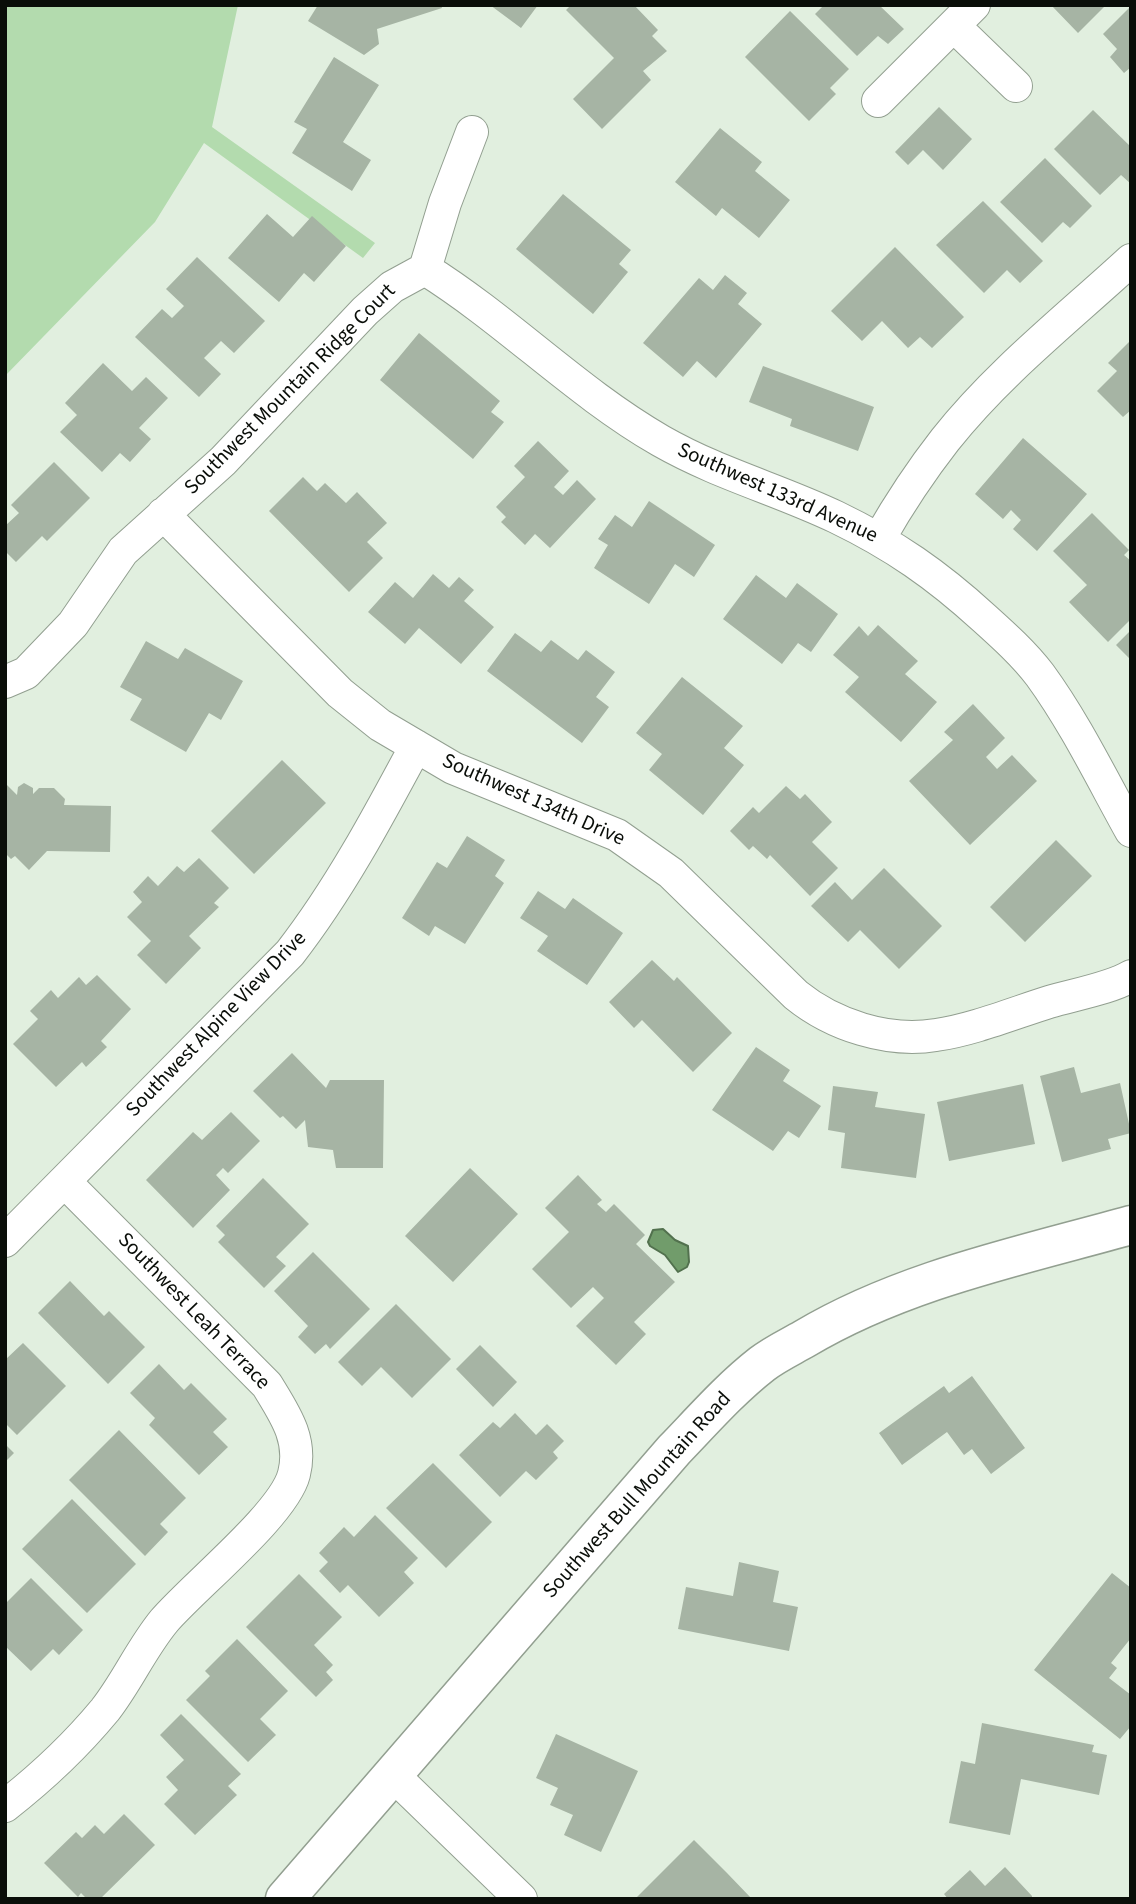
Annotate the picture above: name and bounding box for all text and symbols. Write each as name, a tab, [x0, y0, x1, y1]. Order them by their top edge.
street label: Southwest Mountain Ridge Court	[180, 279, 402, 501]
street label: Southwest 133rd Avenue	[673, 438, 881, 550]
street label: Southwest 134th Drive	[438, 749, 628, 853]
street label: Southwest Alpine View Drive	[122, 927, 312, 1123]
street label: Southwest Leah Terrace	[112, 1228, 274, 1396]
street label: Southwest Bull Mountain Road	[539, 1388, 737, 1604]

